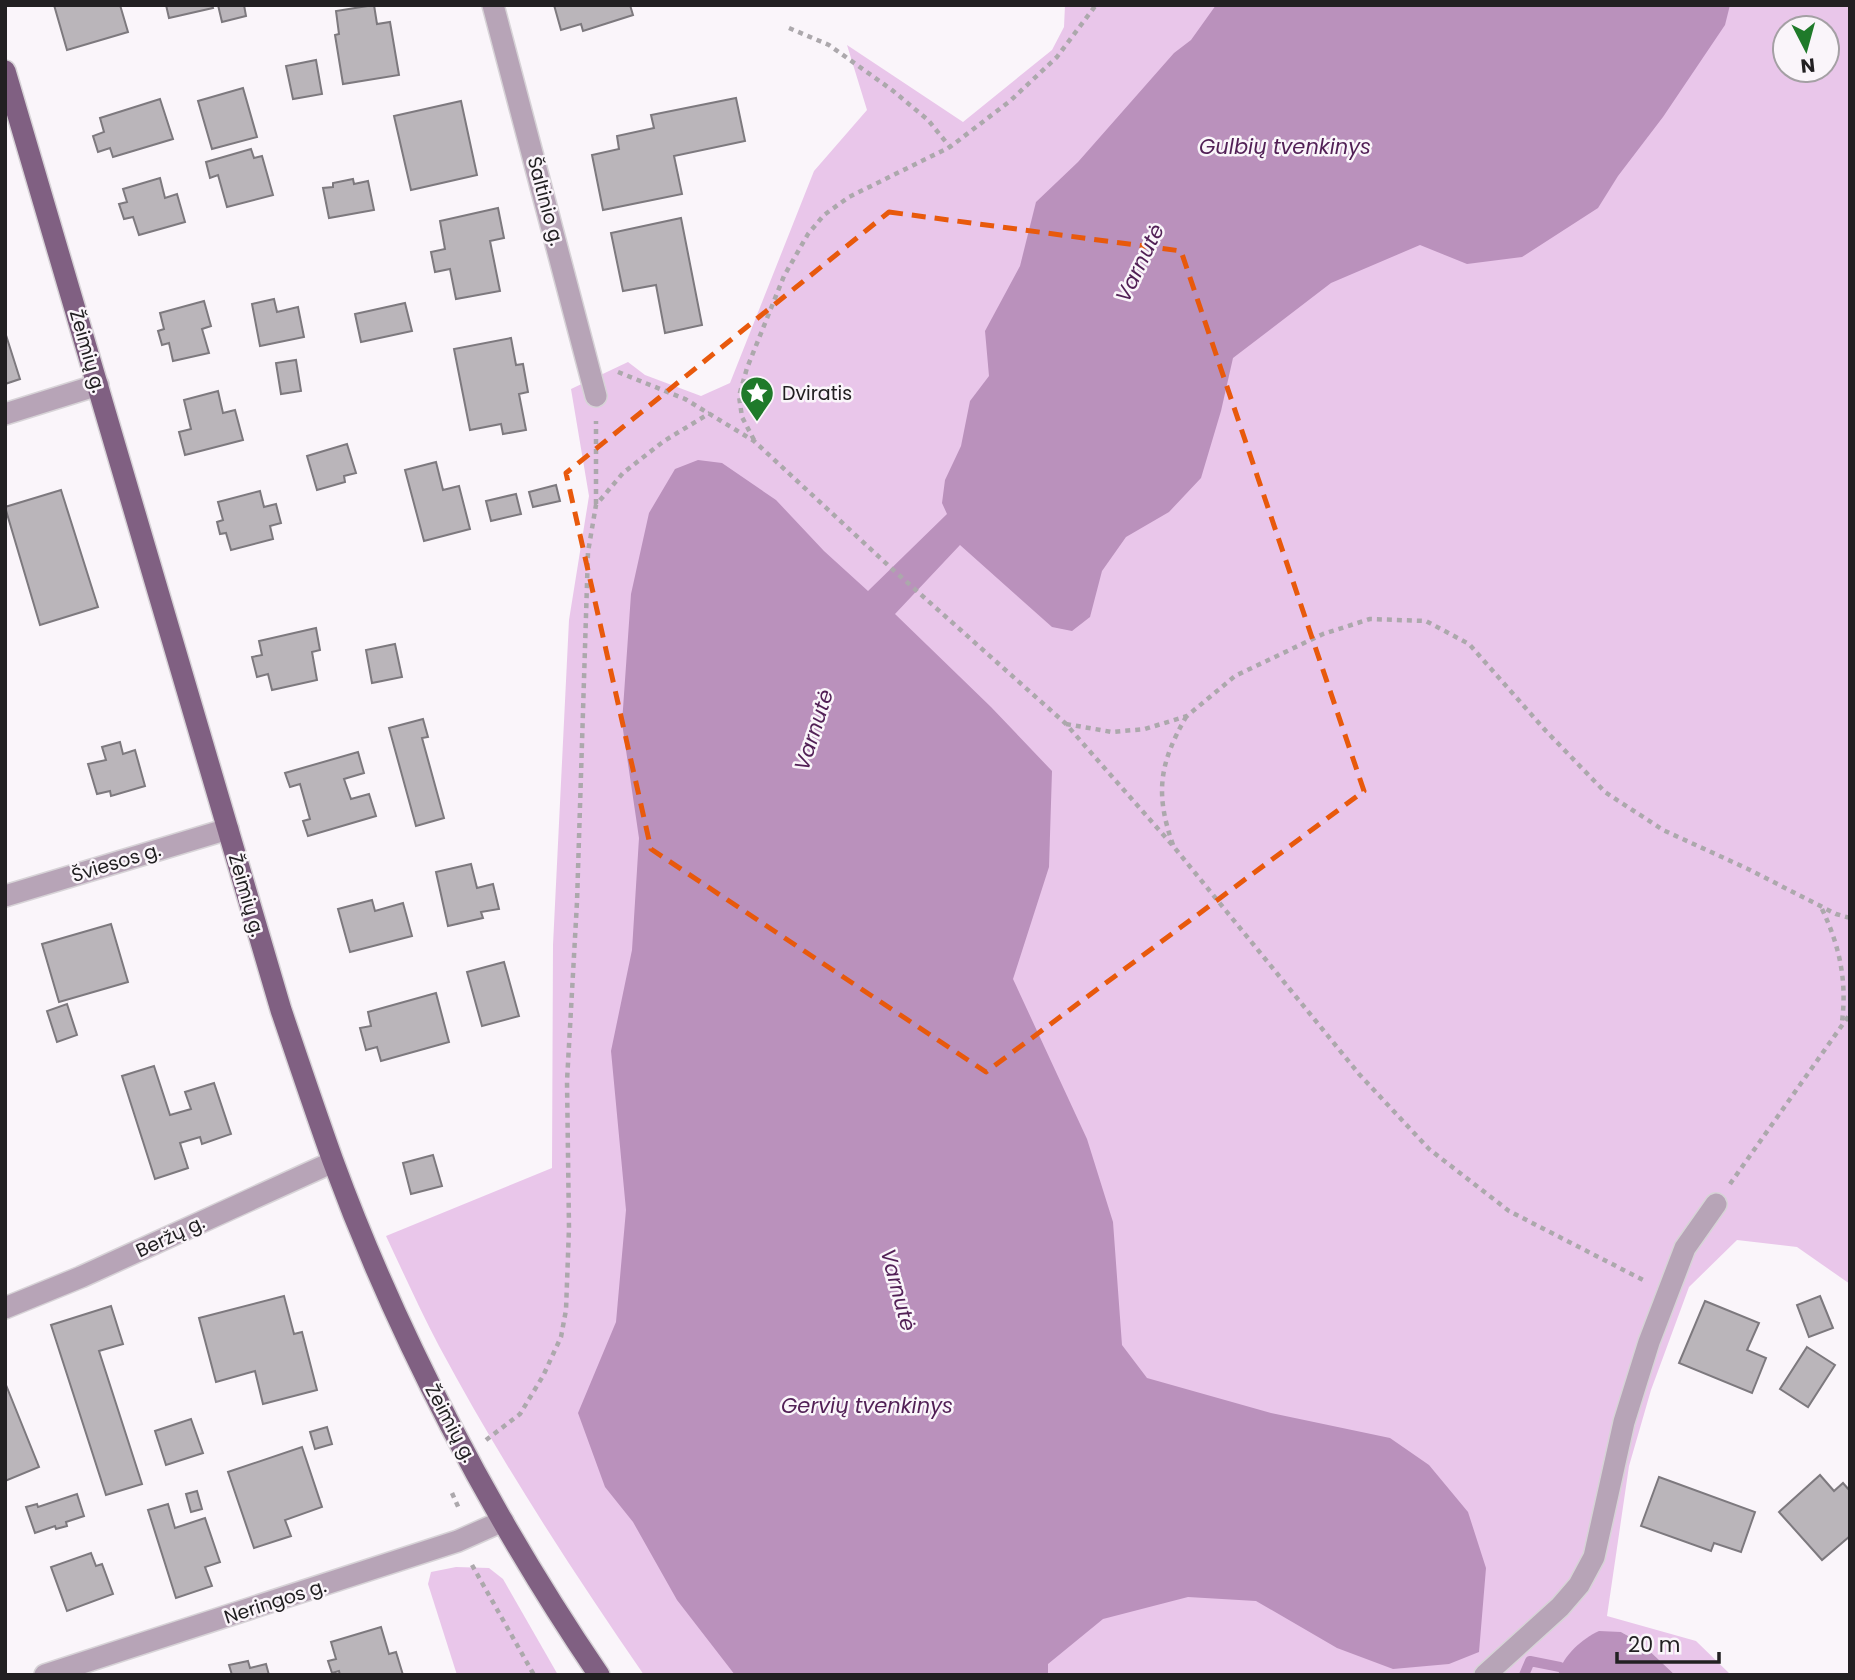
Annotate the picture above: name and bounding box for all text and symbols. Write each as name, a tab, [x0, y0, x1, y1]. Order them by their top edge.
north arrow	[1771, 14, 1841, 84]
text: N	[1799, 51, 1816, 80]
water label: Gulbių tvenkinys	[1199, 132, 1371, 161]
street label: Šaltinio g.	[521, 154, 570, 249]
water label: Varnutė	[1108, 219, 1171, 307]
street label: Žeimių g.	[63, 307, 112, 396]
place icon: Dviratis	[738, 374, 776, 423]
place label: Dviratis	[782, 380, 852, 407]
water label: Varnutė	[787, 686, 840, 774]
street label: Šviesos g.	[68, 836, 164, 889]
street label: Žeimių g.	[222, 851, 271, 940]
street label: Beržų g.	[131, 1209, 209, 1264]
water label: Varnutė	[874, 1246, 923, 1334]
street label: Žeimių g.	[419, 1379, 482, 1467]
water label: Gervių tvenkinys	[781, 1391, 953, 1420]
street label: Neringos g.	[221, 1572, 330, 1631]
scale bar	[1617, 1620, 1718, 1664]
text: 20 m	[1628, 1630, 1681, 1659]

